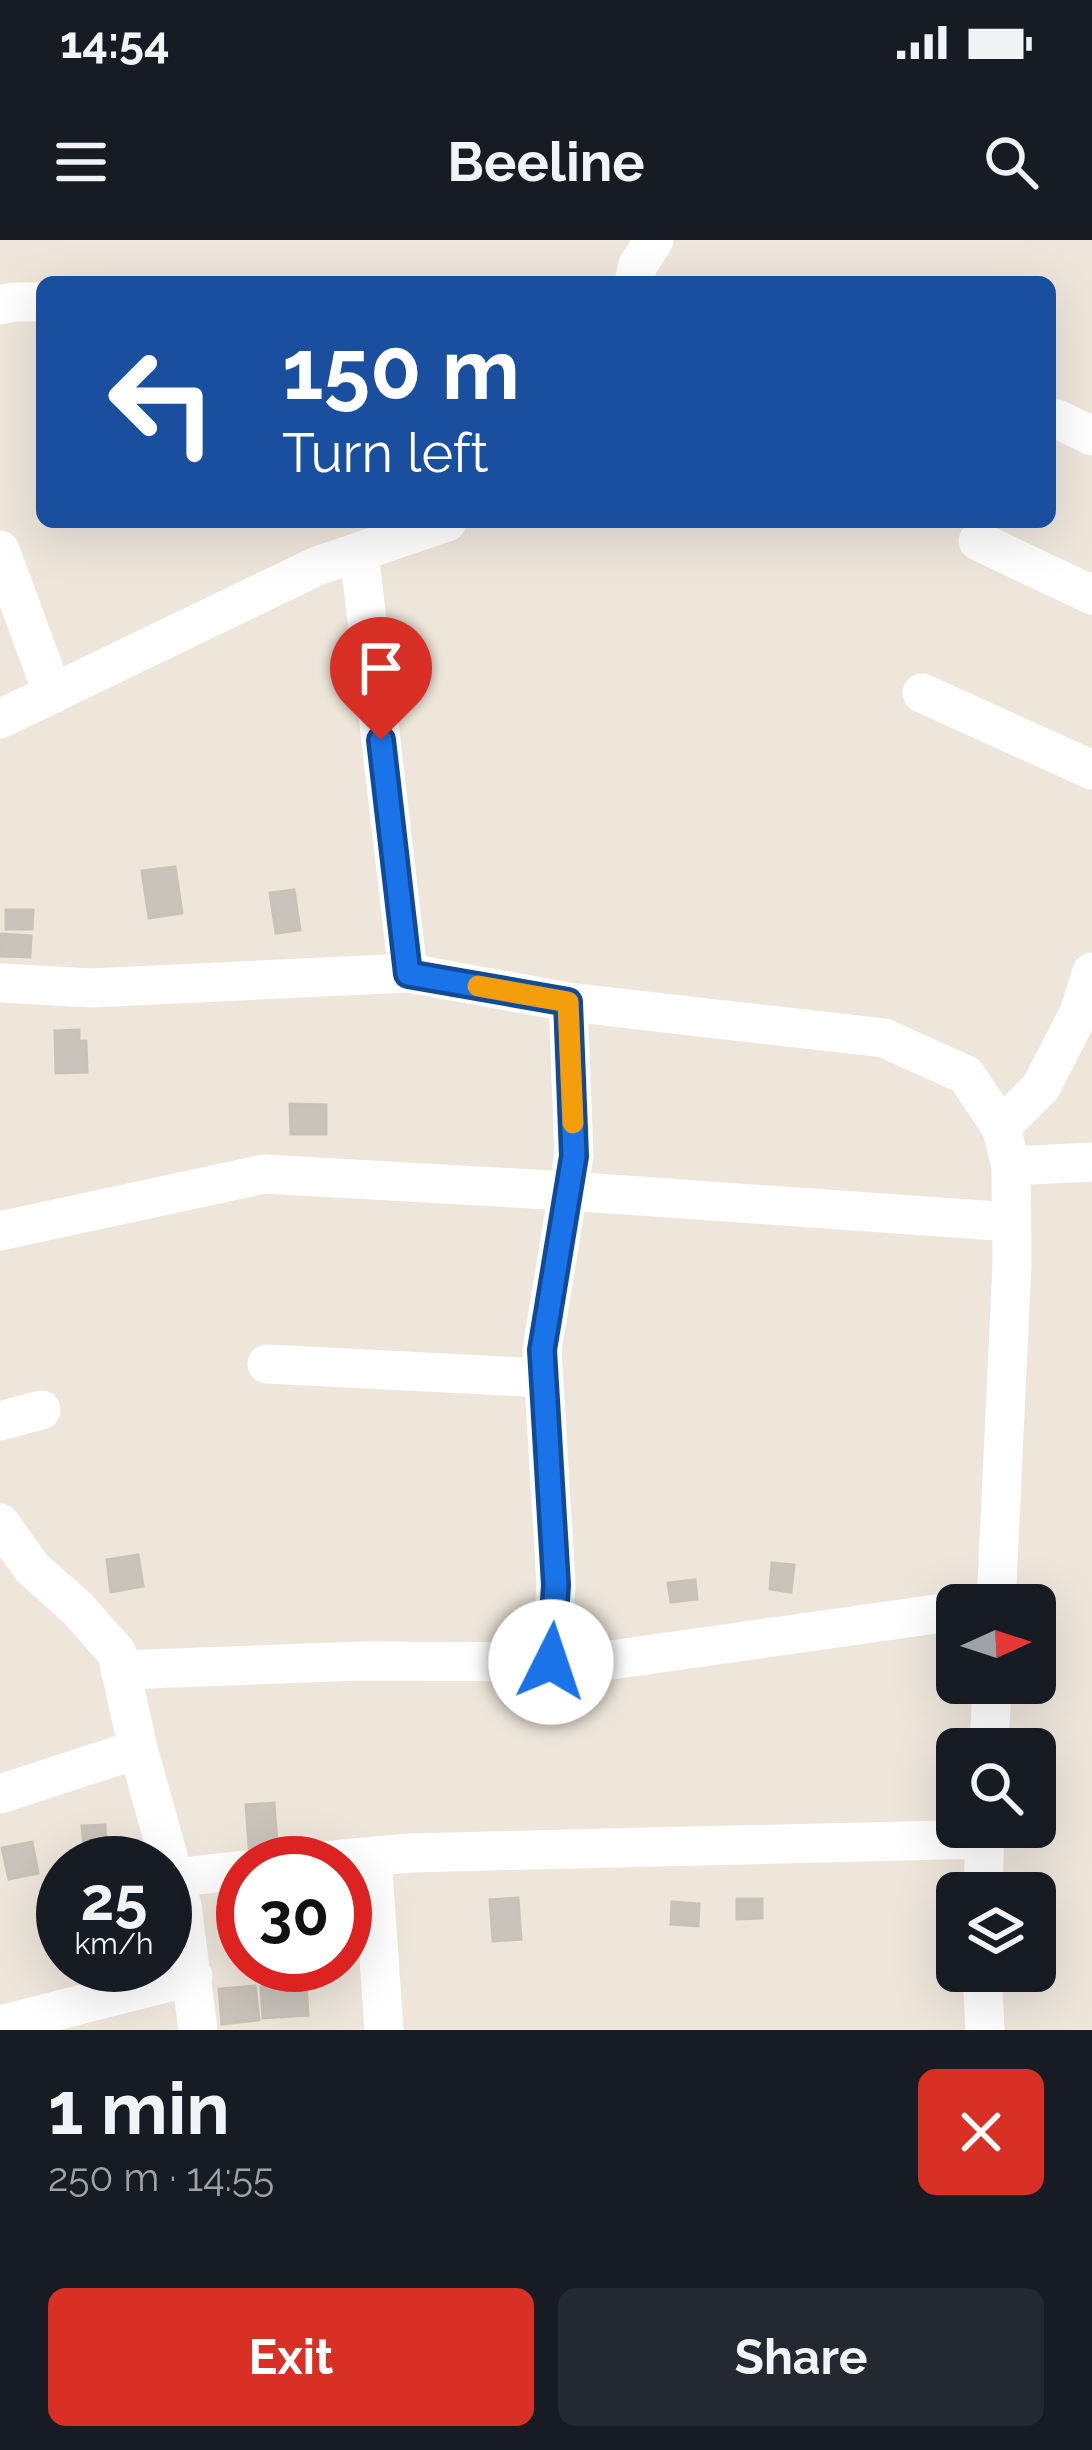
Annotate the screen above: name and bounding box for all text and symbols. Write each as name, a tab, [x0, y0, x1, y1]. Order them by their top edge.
text: 14:54	[60, 16, 170, 69]
icon: menu	[48, 129, 114, 195]
icon: search	[978, 129, 1044, 195]
text: Beeline	[447, 130, 645, 194]
text: 150 m	[282, 320, 520, 419]
icon: left	[84, 324, 240, 480]
text: Turn left	[282, 421, 489, 485]
pin	[330, 617, 432, 740]
icon: arrive	[348, 635, 414, 701]
north arrow	[936, 1584, 1056, 1704]
map controls	[936, 1584, 1056, 1992]
position arrow	[488, 1599, 614, 1725]
button: search	[936, 1728, 1056, 1848]
speed limit sign: 30	[216, 1836, 372, 1992]
text: 25	[80, 1864, 148, 1934]
button: layers	[936, 1872, 1056, 1992]
text: km/h	[74, 1926, 154, 1961]
text: 1 min	[48, 2066, 230, 2151]
button: close	[918, 2069, 1044, 2195]
text: 250 m · 14:55	[48, 2154, 274, 2200]
button: Exit	[48, 2288, 534, 2426]
button: Share	[558, 2288, 1044, 2426]

